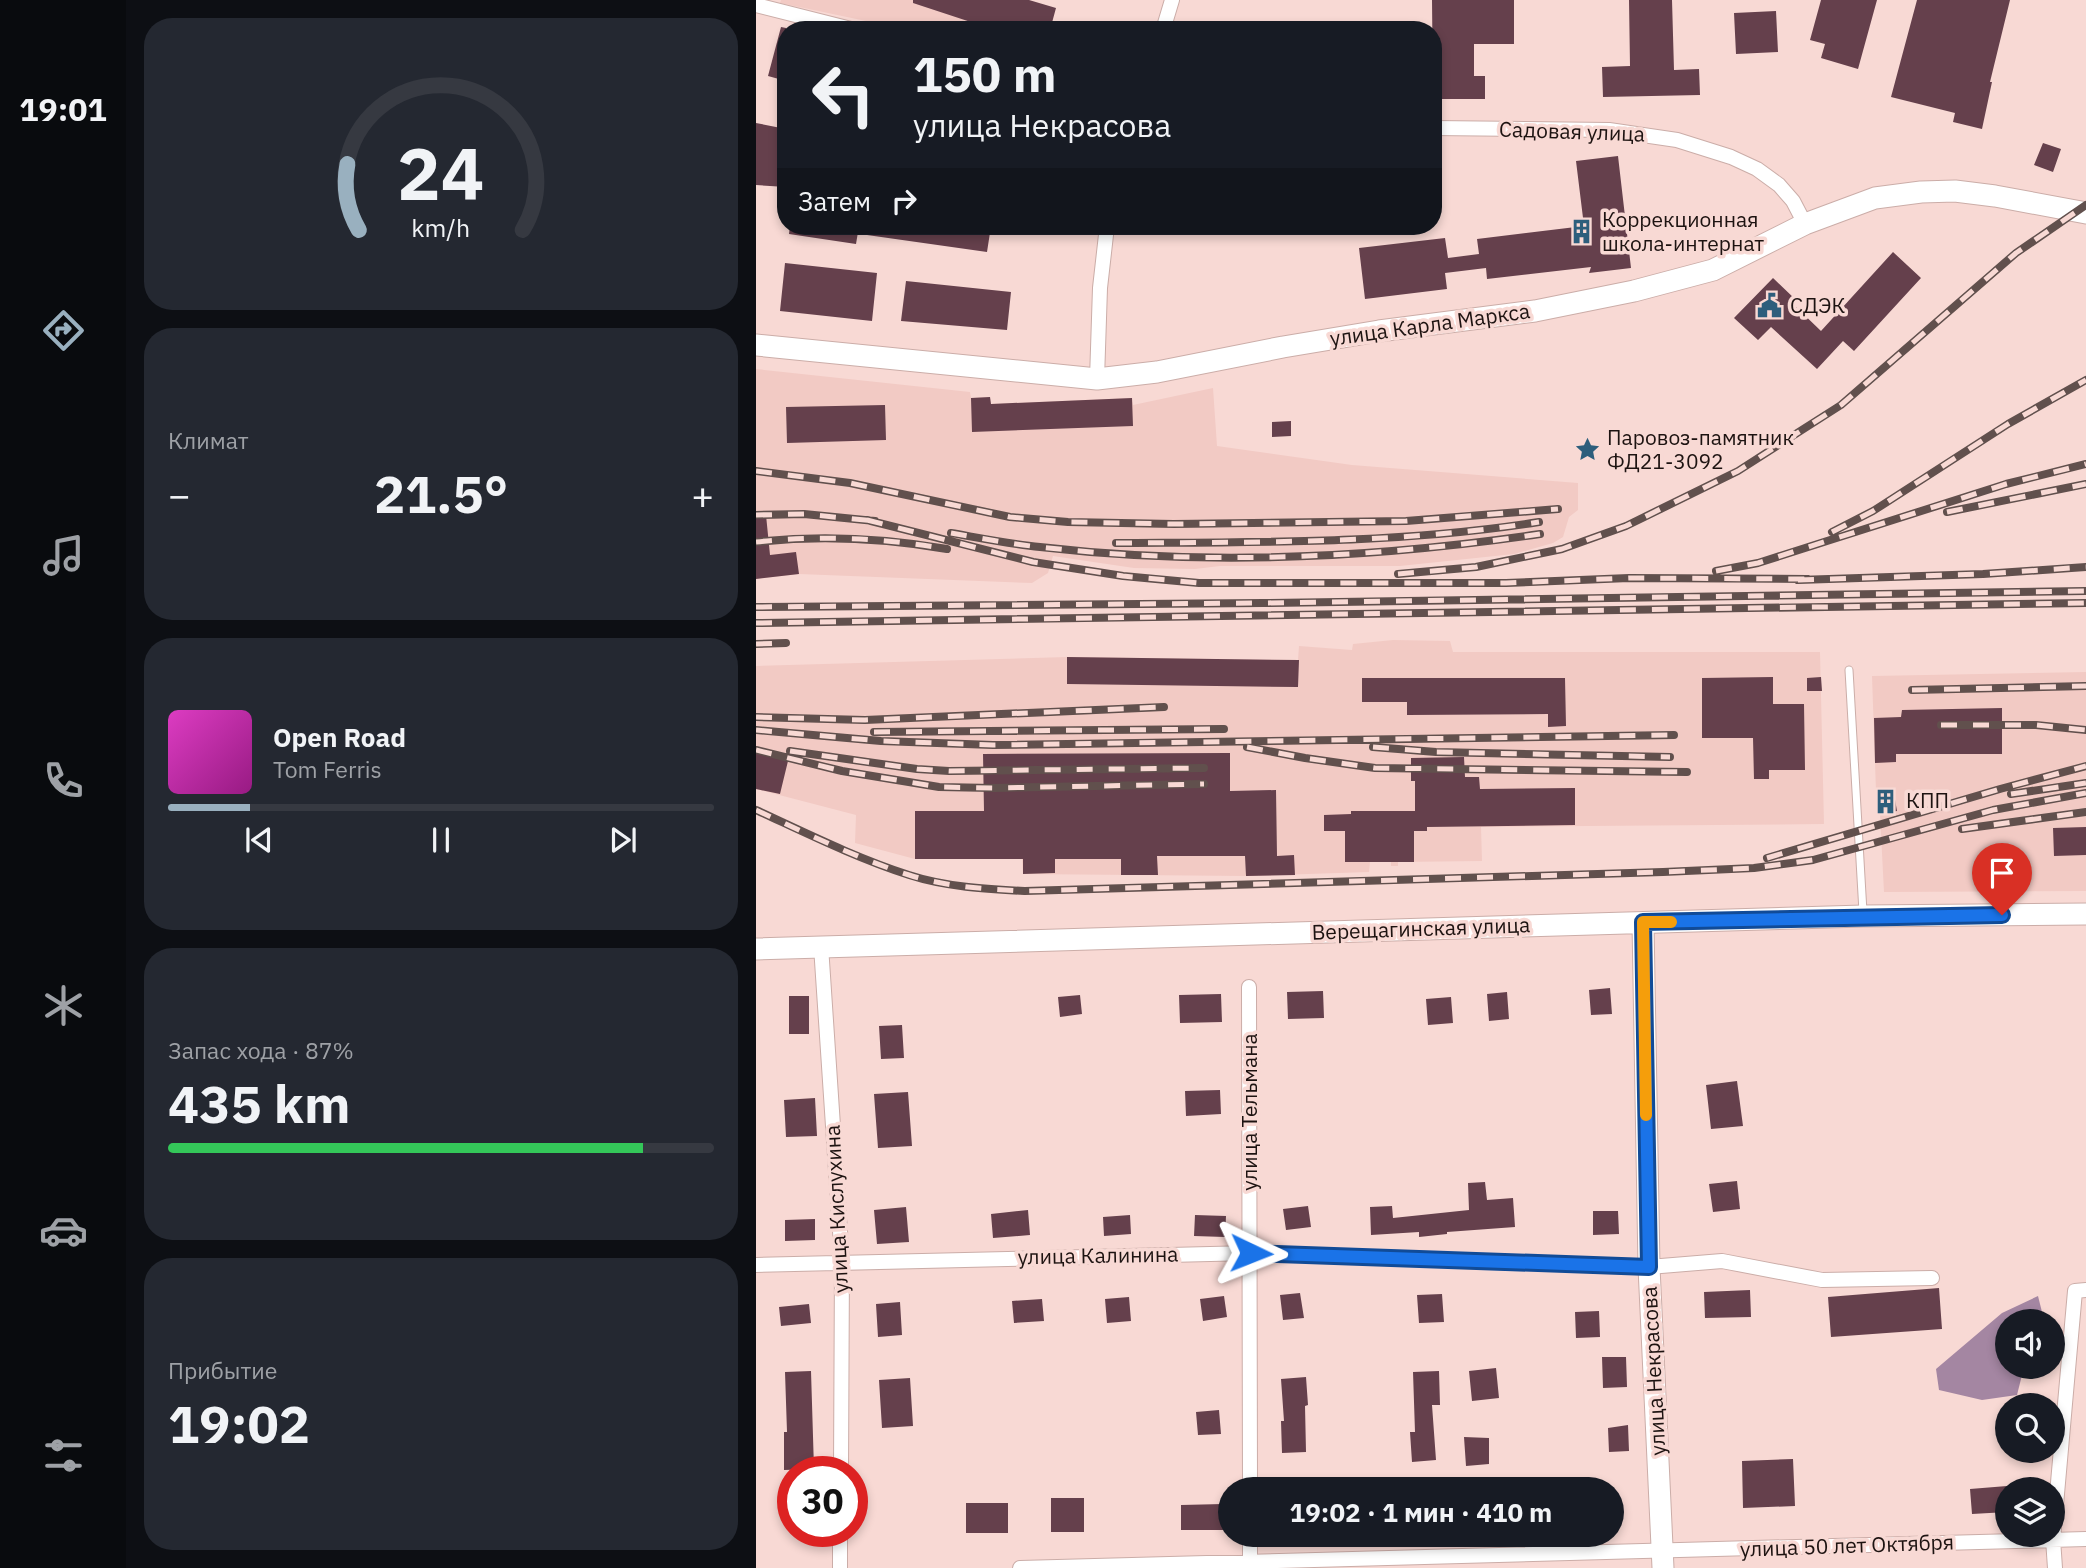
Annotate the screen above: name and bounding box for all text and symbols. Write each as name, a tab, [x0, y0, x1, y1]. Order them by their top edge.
text: 150 m	[913, 42, 1057, 105]
icon: left	[798, 49, 889, 140]
text: 19:01	[19, 88, 107, 130]
text: улица Некрасова	[913, 104, 1171, 146]
street label: Садовая улица	[1498, 114, 1646, 148]
text: 24	[397, 125, 485, 220]
icon: right	[885, 182, 923, 220]
text: Затем	[798, 184, 871, 218]
place label: Коррекционная школа-интернат	[1602, 205, 1764, 257]
text: km/h	[412, 211, 470, 244]
building icon: Коррекционная школа-интернат	[1568, 218, 1596, 246]
place label: СДЭК	[1790, 291, 1845, 319]
public building icon: СДЭК	[1756, 292, 1784, 320]
street label: улица Карла Маркса	[1328, 296, 1532, 352]
icon: directions	[39, 306, 88, 355]
place label: Паровоз-памятник ФД21-3092	[1607, 423, 1794, 475]
text: Климат	[168, 425, 249, 455]
place icon: Паровоз-памятник ФД21-3092	[1573, 436, 1601, 464]
text: 21.5°	[374, 460, 508, 527]
text: −	[168, 470, 191, 519]
text: +	[691, 470, 714, 519]
icon: music	[39, 531, 88, 580]
text: Open Road	[273, 720, 406, 754]
text: Tom Ferris	[273, 754, 382, 784]
icon: phone	[39, 756, 88, 805]
place label: КПП	[1906, 786, 1949, 814]
building icon: КПП	[1872, 787, 1900, 815]
icon: previous	[240, 821, 278, 859]
icon: pause	[422, 821, 460, 859]
icon: next	[604, 821, 642, 859]
pin	[1972, 843, 2032, 915]
icon: arrive	[1983, 854, 2021, 892]
street label: Верещагинская улица	[1311, 910, 1531, 946]
icon: climate	[39, 981, 88, 1030]
street label: улица Тельмана	[1235, 1033, 1263, 1191]
text: Запас хода · 87%	[168, 1035, 354, 1065]
text: 435 km	[168, 1070, 350, 1137]
street label: улица Кислухина	[818, 1124, 854, 1294]
icon: car	[39, 1206, 88, 1255]
position arrow	[1214, 1216, 1288, 1290]
street label: улица Калинина	[1017, 1240, 1179, 1270]
street label: улица Некрасова	[1635, 1286, 1671, 1456]
map controls	[1995, 1309, 2065, 1547]
button: sound	[1995, 1309, 2065, 1379]
text: Прибытие	[168, 1355, 277, 1385]
text: 19:02	[168, 1390, 310, 1457]
button: search	[1995, 1393, 2065, 1463]
icon: filters	[39, 1431, 88, 1480]
speed limit sign: 30	[777, 1456, 868, 1547]
button: layers	[1995, 1477, 2065, 1547]
text: 19:02 · 1 мин · 410 m	[1290, 1495, 1552, 1529]
street label: улица 50 лет Октября	[1740, 1527, 1954, 1563]

